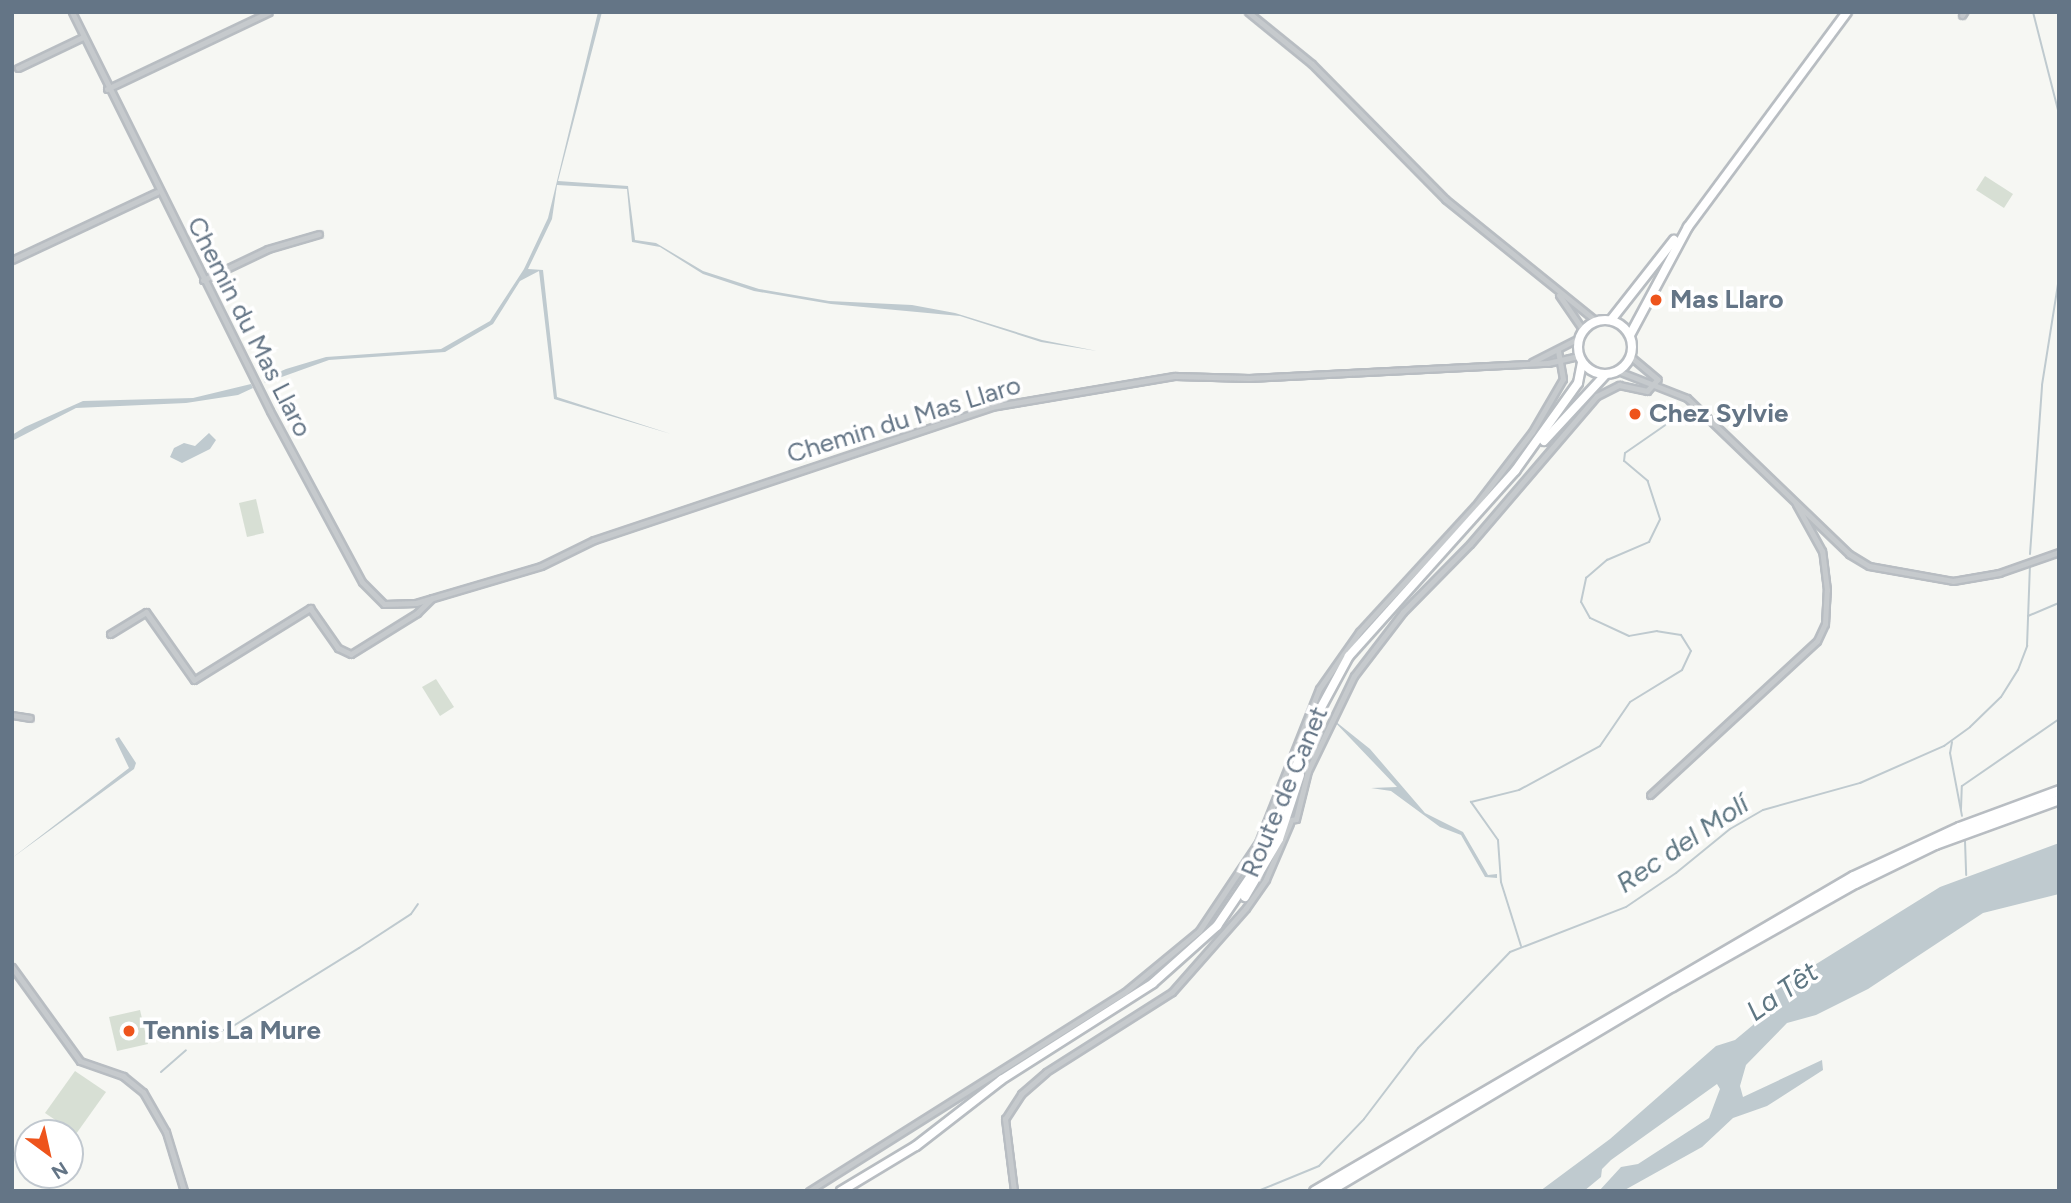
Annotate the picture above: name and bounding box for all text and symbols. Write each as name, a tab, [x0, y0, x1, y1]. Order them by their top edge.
street label: Chemin du Mas Llaro	[180, 212, 318, 442]
place label: Mas Llaro	[1670, 284, 1784, 316]
marker: Mas Llaro	[1648, 292, 1664, 308]
street label: Chemin du Mas Llaro	[783, 370, 1025, 470]
place label: Chez Sylvie	[1649, 398, 1788, 430]
marker: Chez Sylvie	[1627, 406, 1643, 422]
street label: Route de Canet	[1235, 702, 1335, 882]
water label: Rec del Molí	[1609, 786, 1755, 900]
water label: La Têt	[1740, 954, 1824, 1028]
place label: Tennis La Mure	[143, 1015, 321, 1047]
marker: Tennis La Mure	[121, 1023, 137, 1039]
north arrow	[14, 1119, 84, 1189]
text: N	[47, 1157, 72, 1184]

